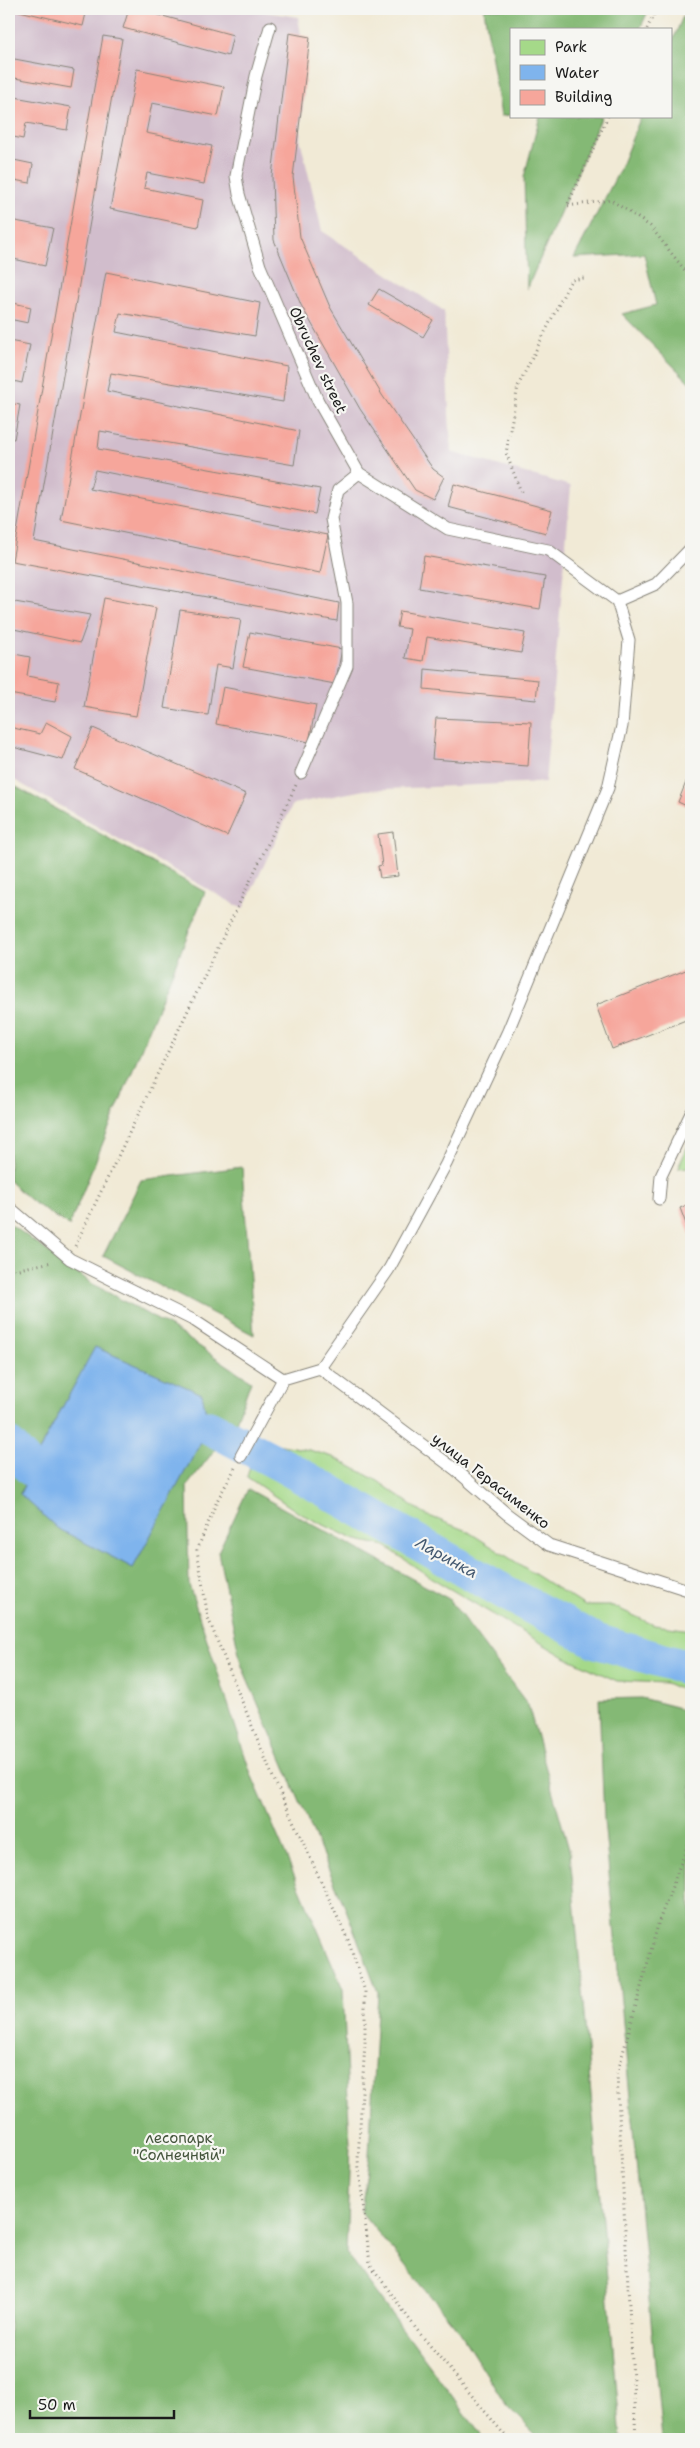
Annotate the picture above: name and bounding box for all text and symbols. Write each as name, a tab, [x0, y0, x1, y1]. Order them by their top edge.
legend	[510, 28, 672, 118]
text: Park	[555, 37, 587, 57]
text: Water	[555, 63, 599, 83]
text: Building	[555, 87, 612, 107]
street label: Obruchev street	[284, 303, 352, 417]
street label: улица Герасименко	[428, 1428, 554, 1534]
water label: Ларинка	[411, 1531, 482, 1583]
park label: лесопарк "Солнечный"	[133, 2128, 225, 2165]
scale bar	[30, 2388, 174, 2420]
text: 50 m	[38, 2395, 76, 2415]

